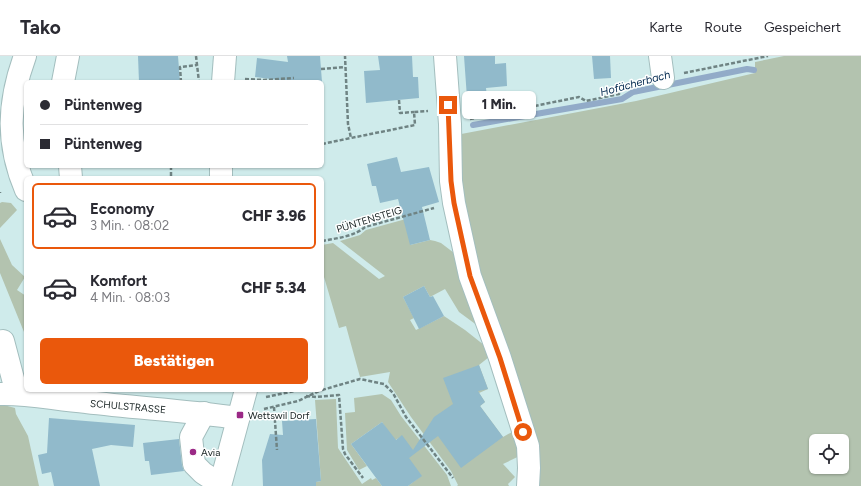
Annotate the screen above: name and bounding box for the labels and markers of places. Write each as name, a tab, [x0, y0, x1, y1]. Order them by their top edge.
place label: Wettswil Dorf	[248, 409, 310, 422]
marker: Wettswil Dorf	[235, 410, 245, 420]
place label: Avia	[201, 446, 220, 459]
marker: Avia	[188, 447, 198, 457]

